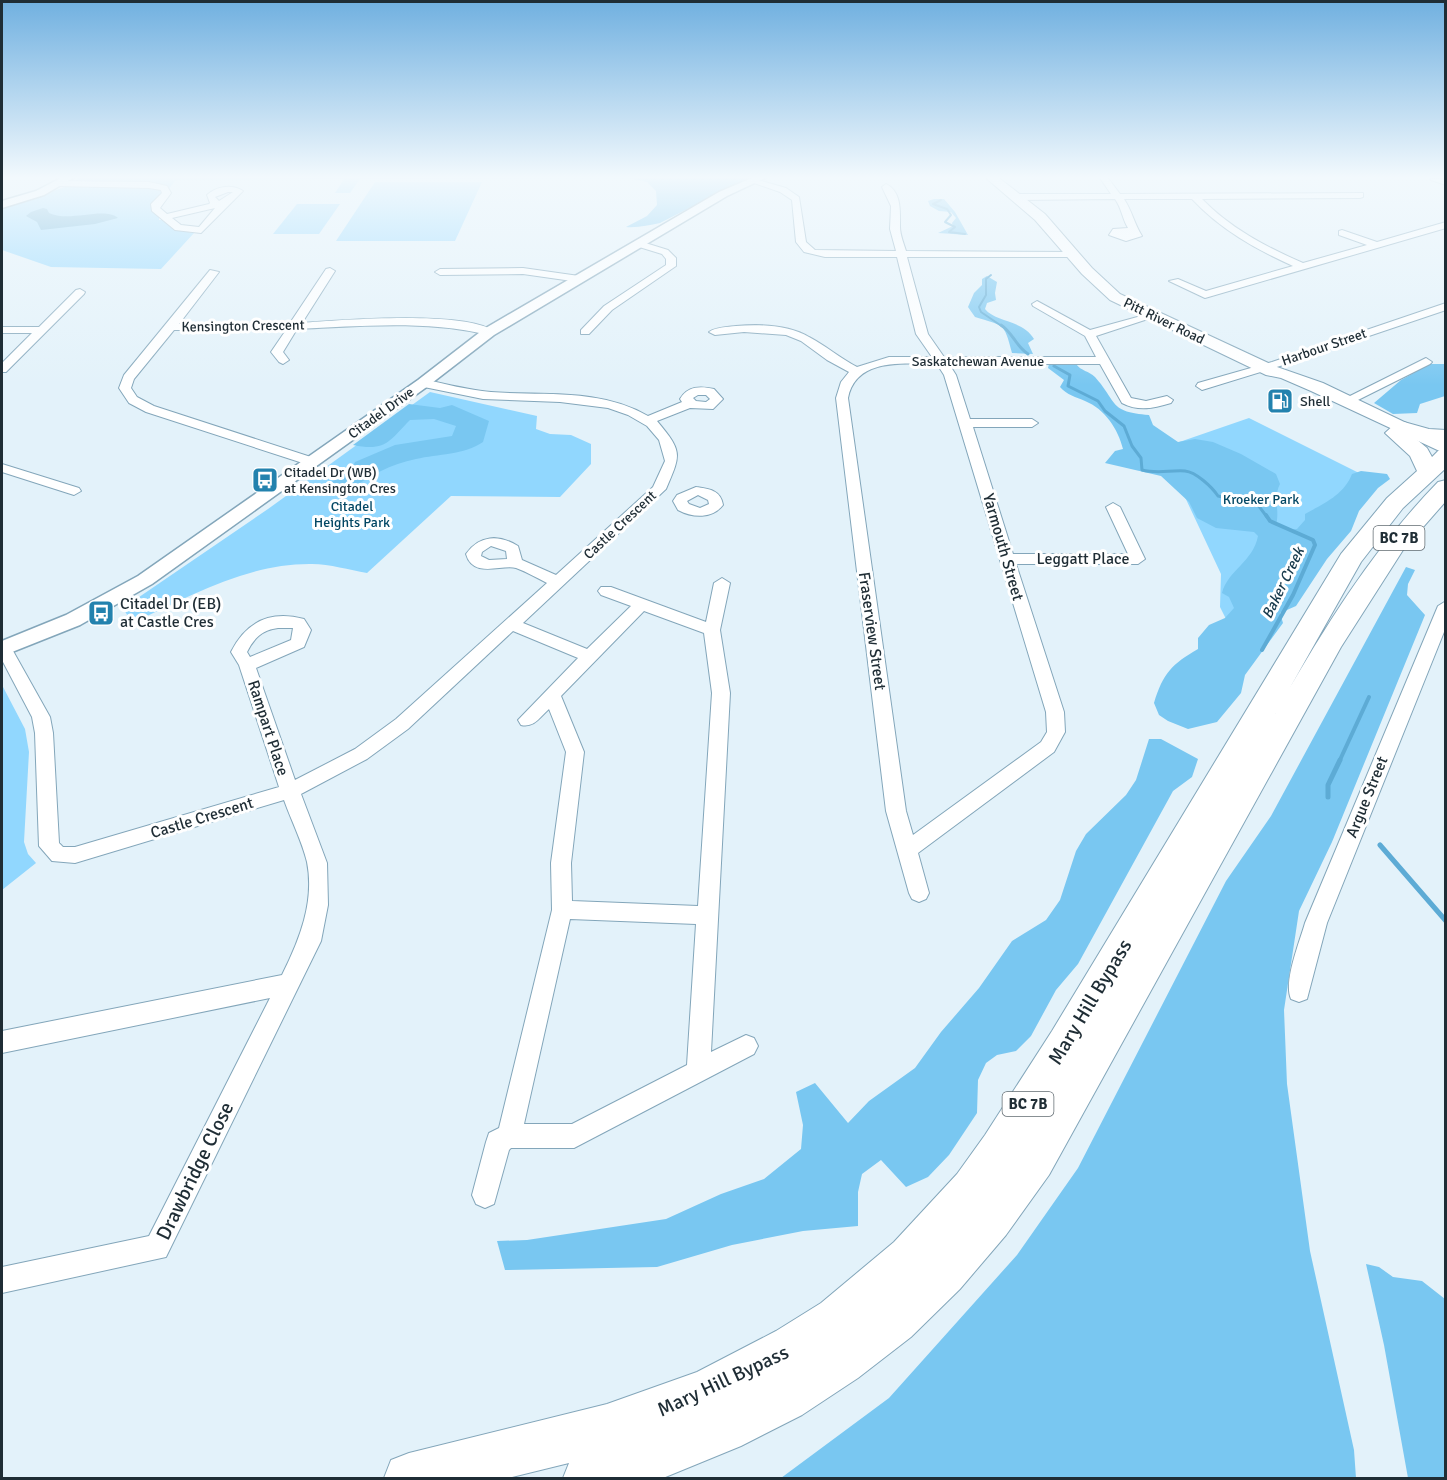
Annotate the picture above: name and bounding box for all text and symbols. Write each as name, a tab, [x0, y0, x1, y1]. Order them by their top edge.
street label: Pitt River Road	[1121, 294, 1207, 348]
street label: Kensington Crescent	[181, 316, 305, 336]
street label: Harbour Street	[1279, 324, 1369, 369]
street label: Saskatchewan Avenue	[912, 353, 1044, 370]
street label: Citadel Drive	[345, 383, 417, 443]
fuel station icon: Shell	[1265, 386, 1295, 416]
place label: Shell	[1300, 393, 1330, 410]
place label: Citadel Dr (WB) at Kensington Cres	[284, 464, 396, 497]
bus stop icon: Citadel Dr (WB) at Kensington Cres	[250, 465, 280, 495]
street label: Castle Crescent	[580, 487, 660, 563]
street label: Yarmouth Street	[978, 491, 1028, 603]
park label: Kroeker Park	[1223, 491, 1299, 508]
park label: Citadel Heights Park	[314, 498, 390, 531]
road number: BC 7B	[1374, 526, 1424, 550]
water label: Baker Creek	[1258, 543, 1309, 622]
street label: Leggatt Place	[1037, 549, 1129, 569]
street label: Fraserview Street	[854, 571, 890, 692]
place label: Citadel Dr (EB) at Castle Cres	[120, 594, 221, 632]
bus stop icon: Citadel Dr (EB) at Castle Cres	[86, 598, 116, 628]
street label: Rampart Place	[243, 678, 293, 778]
street label: Argue Street	[1342, 753, 1393, 841]
street label: Castle Crescent	[148, 793, 256, 843]
street label: Mary Hill Bypass	[1043, 934, 1137, 1069]
road number: BC 7B	[1002, 1092, 1054, 1116]
street label: Drawbridge Close	[151, 1098, 239, 1244]
street label: Mary Hill Bypass	[653, 1340, 793, 1422]

